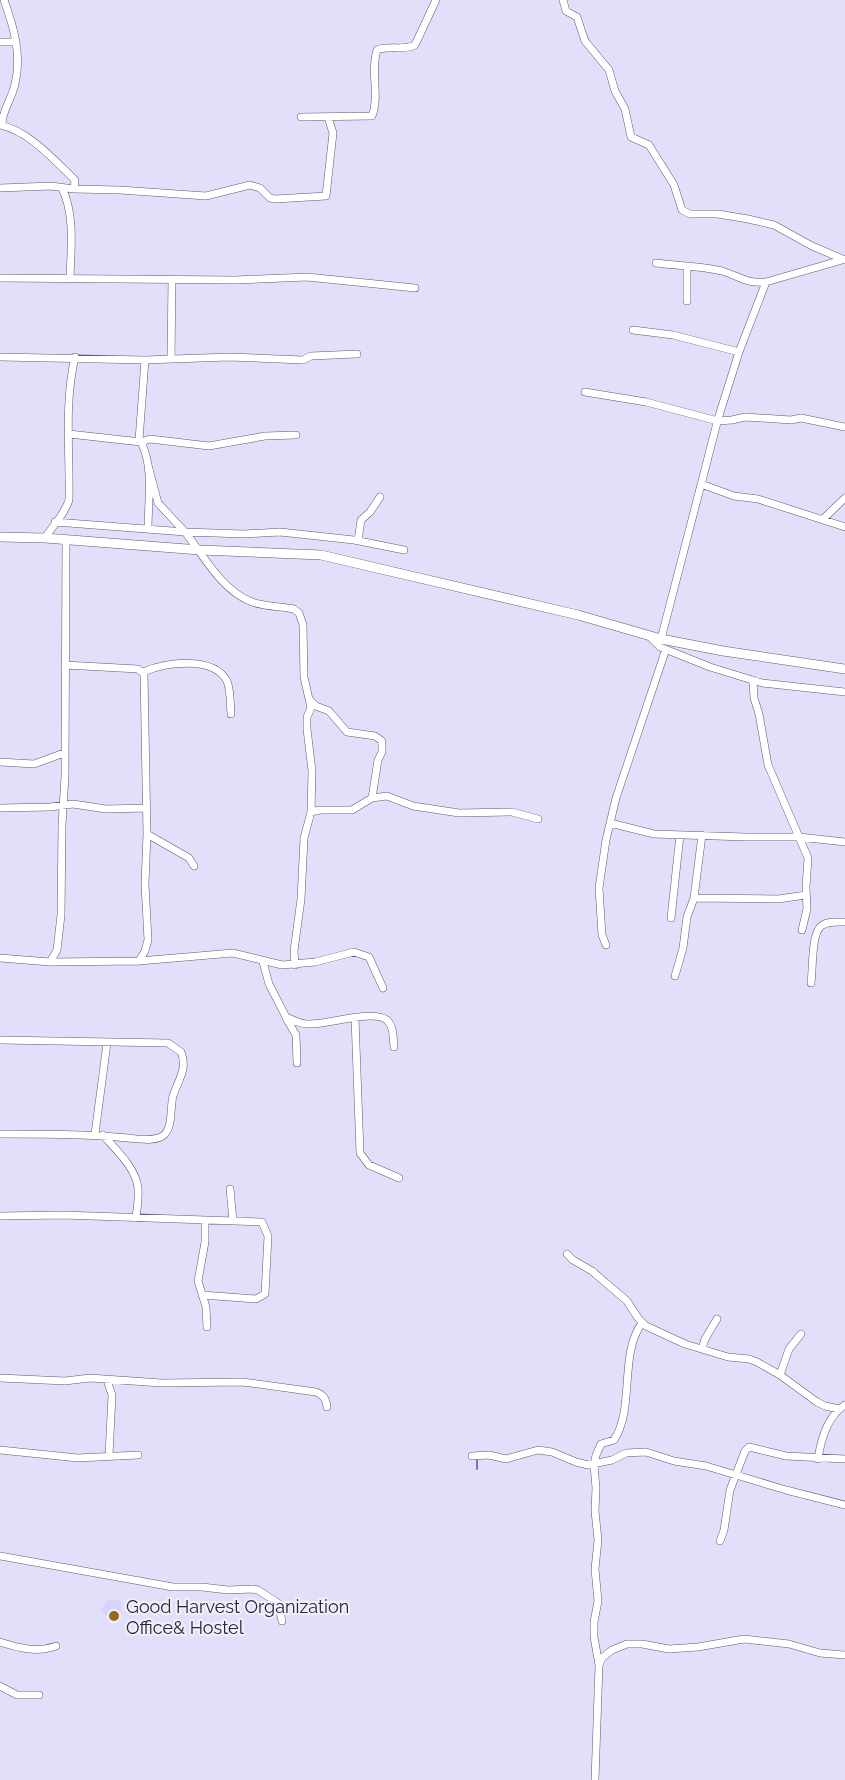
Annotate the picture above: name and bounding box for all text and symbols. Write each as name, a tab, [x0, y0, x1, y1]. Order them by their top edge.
place label: Good Harvest Organization Office& Hostel	[126, 1596, 349, 1638]
marker: Good Harvest Organization Office& Hostel	[107, 1609, 121, 1623]

